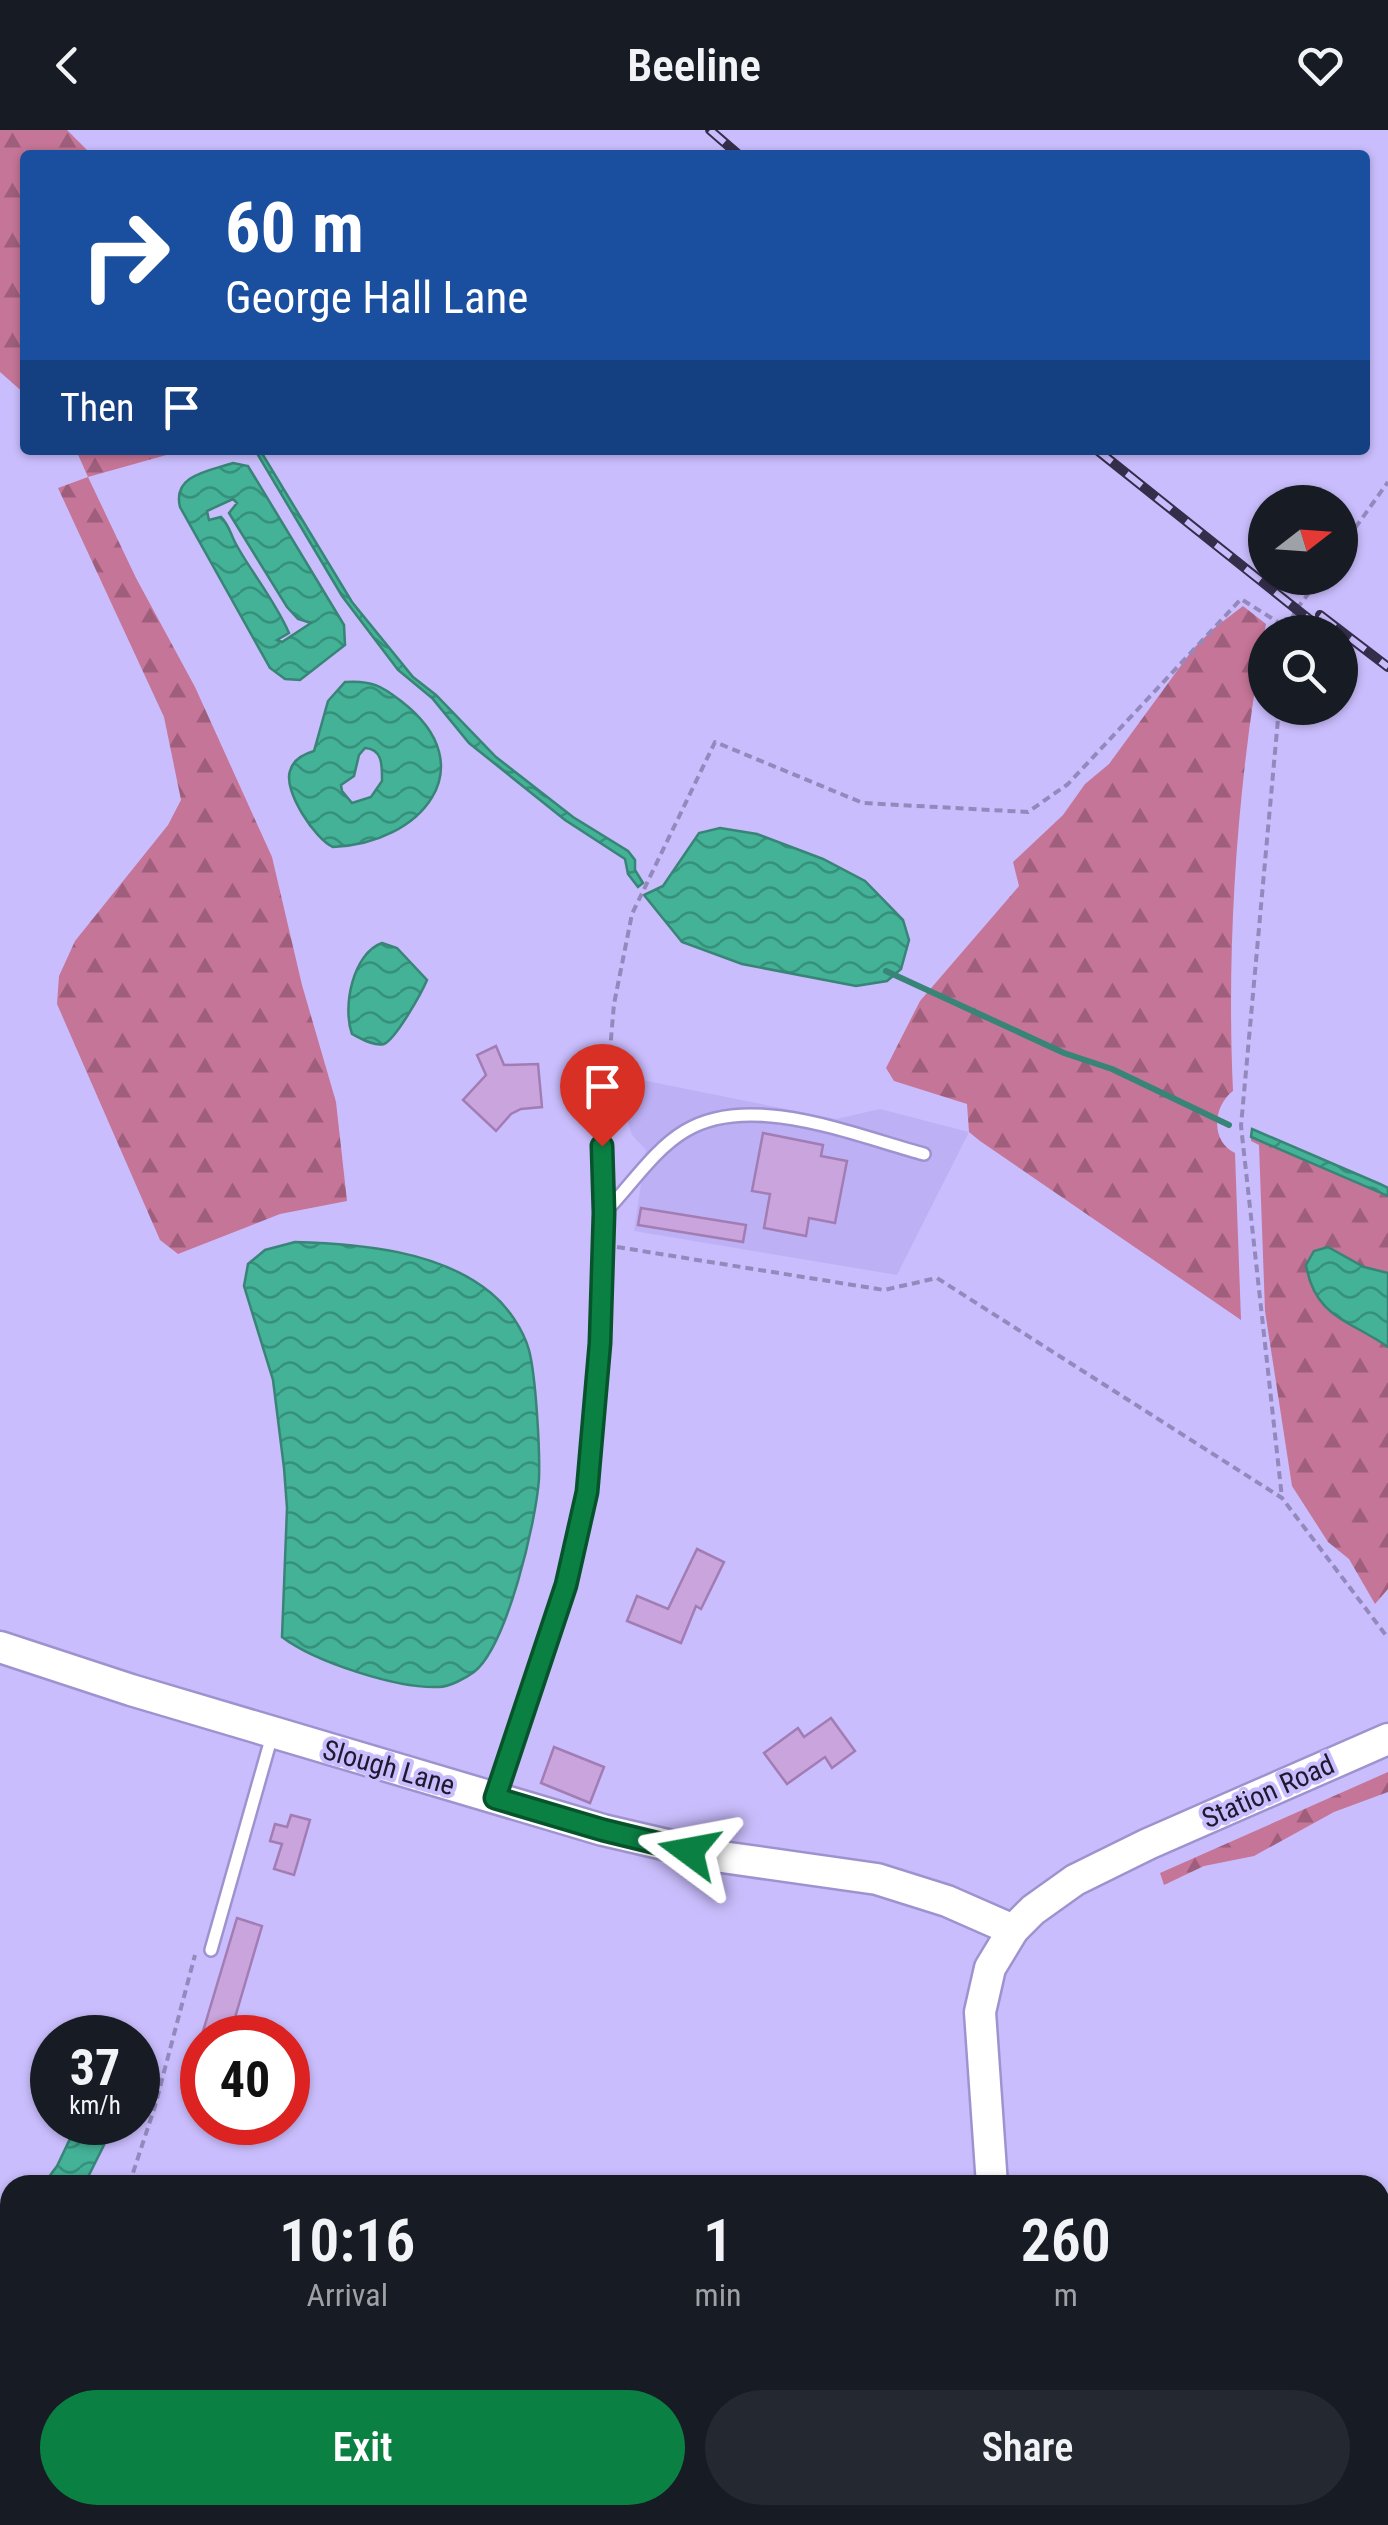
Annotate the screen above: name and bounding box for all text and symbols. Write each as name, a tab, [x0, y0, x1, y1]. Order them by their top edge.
icon: back	[40, 38, 95, 93]
icon: heart	[1293, 38, 1348, 93]
text: Beeline	[627, 39, 761, 92]
text: 60 m	[225, 187, 364, 269]
icon: right	[60, 190, 190, 320]
text: George Hall Lane	[225, 271, 528, 324]
icon: arrive	[154, 380, 209, 435]
text: Then	[60, 386, 134, 430]
north arrow	[1248, 485, 1358, 595]
map controls	[1248, 485, 1358, 725]
button: search	[1248, 615, 1358, 725]
pin	[560, 1044, 645, 1147]
icon: arrive	[575, 1059, 630, 1114]
street label: Slough Lane	[319, 1733, 459, 1802]
street label: Station Road	[1197, 1748, 1339, 1835]
position arrow	[637, 1799, 741, 1903]
speed limit sign: 40	[180, 2015, 310, 2145]
text: 37	[70, 2039, 120, 2097]
text: km/h	[69, 2091, 121, 2120]
text: 10:16	[279, 2205, 416, 2276]
text: 1	[703, 2205, 733, 2276]
text: 260	[1020, 2205, 1111, 2276]
text: Arrival	[307, 2276, 388, 2314]
text: min	[695, 2276, 741, 2314]
text: m	[1054, 2276, 1078, 2314]
button: Exit	[40, 2390, 685, 2505]
button: Share	[705, 2390, 1350, 2505]

